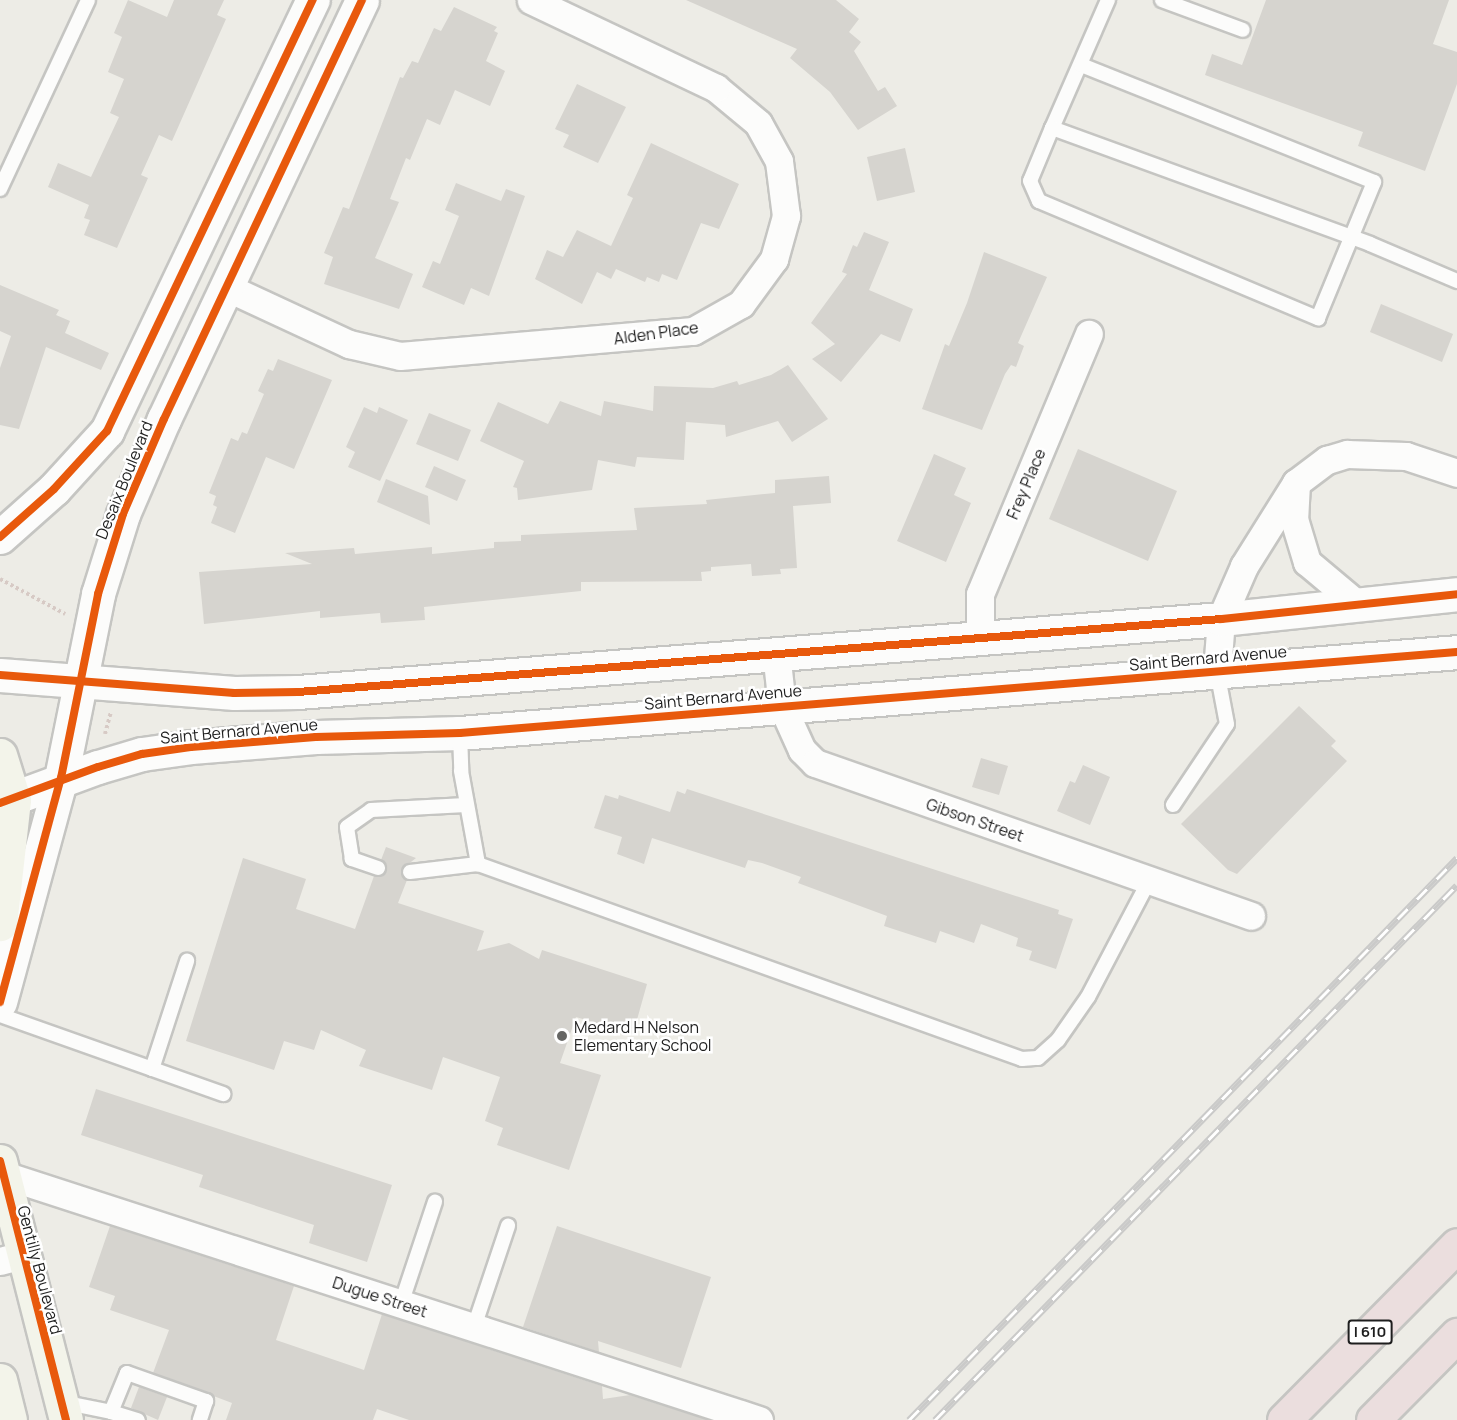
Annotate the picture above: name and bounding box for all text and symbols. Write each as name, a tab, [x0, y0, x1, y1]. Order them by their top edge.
street label: Alden Place	[612, 318, 700, 348]
street label: Desaix Boulevard	[92, 418, 156, 542]
street label: Frey Place	[1003, 446, 1049, 522]
street label: Saint Bernard Avenue	[1128, 642, 1288, 674]
street label: Saint Bernard Avenue	[643, 681, 803, 713]
street label: Saint Bernard Avenue	[159, 715, 319, 747]
street label: Gibson Street	[924, 794, 1026, 846]
place label: Medard H Nelson Elementary School	[574, 1017, 712, 1055]
marker: Medard H Nelson Elementary School	[555, 1029, 569, 1043]
street label: Gentilly Boulevard	[14, 1204, 66, 1336]
street label: Dugue Street	[330, 1273, 430, 1321]
road number: I 610	[1348, 1320, 1392, 1344]

